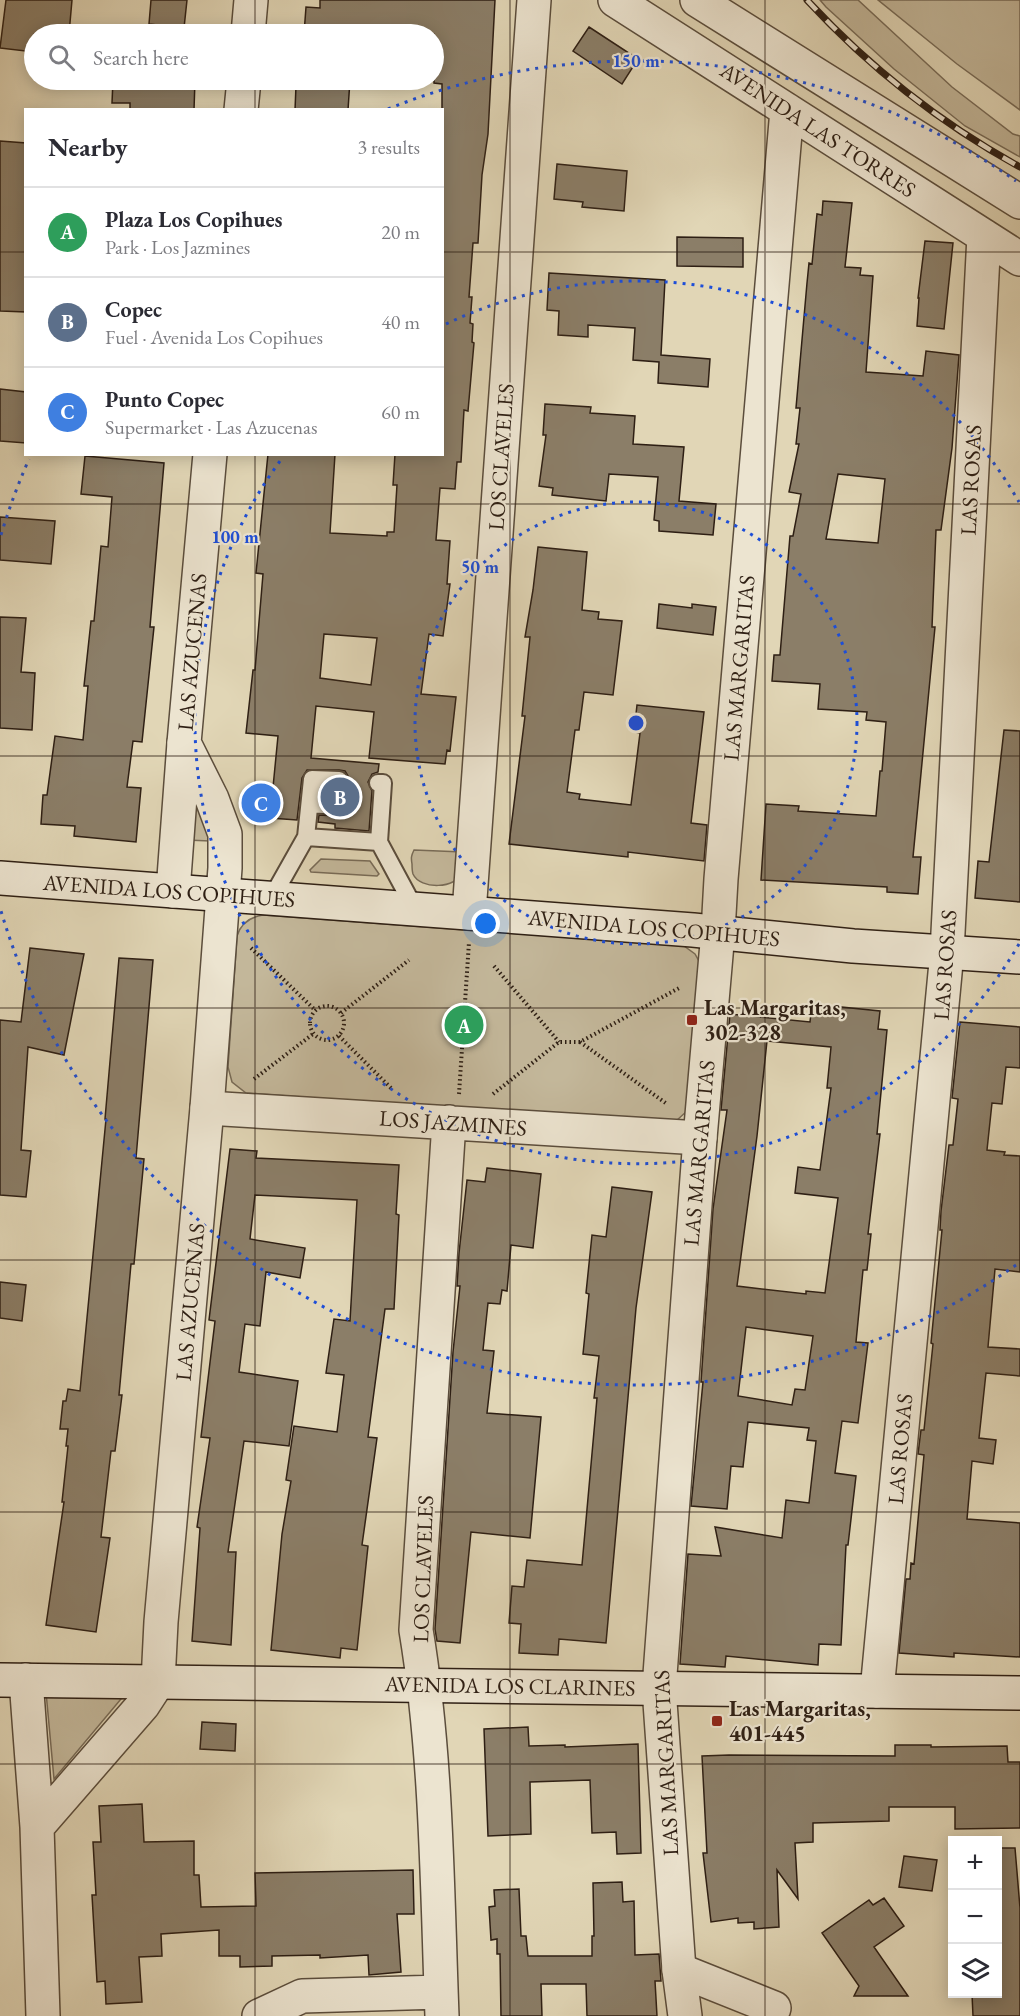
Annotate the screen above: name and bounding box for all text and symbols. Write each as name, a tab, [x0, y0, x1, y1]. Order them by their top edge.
search box	[24, 24, 444, 90]
icon: search	[45, 41, 78, 74]
text: Search here	[93, 43, 188, 72]
text: 150 m	[612, 49, 660, 72]
street label: AVENIDA LAS TORRES	[714, 55, 921, 204]
text: Nearby	[48, 130, 128, 164]
text: 3 results	[357, 134, 420, 160]
text: Plaza Los Copihues	[105, 205, 283, 234]
text: A	[60, 219, 75, 245]
text: 20 m	[381, 219, 420, 245]
text: Park · Los Jazmines	[105, 234, 250, 260]
text: Copec	[105, 295, 162, 324]
text: B	[61, 309, 74, 335]
text: 40 m	[381, 309, 420, 335]
text: Fuel · Avenida Los Copihues	[105, 324, 323, 350]
street label: LOS CLAVELES	[481, 382, 521, 532]
text: Punto Copec	[105, 385, 224, 414]
text: C	[60, 399, 75, 425]
text: 60 m	[381, 399, 420, 425]
text: Supermarket · Las Azucenas	[105, 414, 318, 440]
street label: LAS ROSAS	[954, 424, 988, 536]
text: 100 m	[211, 525, 259, 548]
text: 50 m	[461, 555, 499, 578]
street label: LAS AZUCENAS	[171, 572, 213, 732]
street label: LAS MARGARITAS	[716, 574, 762, 762]
centre of rings	[626, 713, 646, 733]
pin: B	[320, 774, 360, 820]
pin: C	[242, 780, 280, 826]
street label: AVENIDA LOS COPIHUES	[41, 868, 296, 914]
street label: AVENIDA LOS COPIHUES	[526, 902, 781, 953]
your location	[471, 909, 500, 938]
street label: LAS ROSAS	[927, 909, 963, 1021]
place label: Las Margaritas, 302-328	[704, 993, 846, 1047]
pin: A	[444, 1002, 484, 1048]
marker: Las Margaritas, 302-328	[685, 1013, 699, 1027]
street label: LAS MARGARITAS	[676, 1059, 722, 1247]
street label: LOS JAZMINES	[378, 1103, 528, 1143]
street label: LAS AZUCENAS	[169, 1222, 211, 1382]
street label: LAS ROSAS	[881, 1393, 919, 1505]
street label: LOS CLAVELES	[406, 1495, 440, 1643]
street label: AVENIDA LOS CLARINES	[383, 1669, 636, 1703]
street label: LAS MARGARITAS	[647, 1669, 685, 1857]
place label: Las Margaritas, 401-445	[729, 1694, 871, 1748]
marker: Las Margaritas, 401-445	[710, 1714, 724, 1728]
map controls	[948, 1836, 1002, 1998]
button: +	[948, 1836, 1002, 1890]
button: −	[948, 1890, 1002, 1944]
button: layers	[948, 1944, 1002, 1998]

